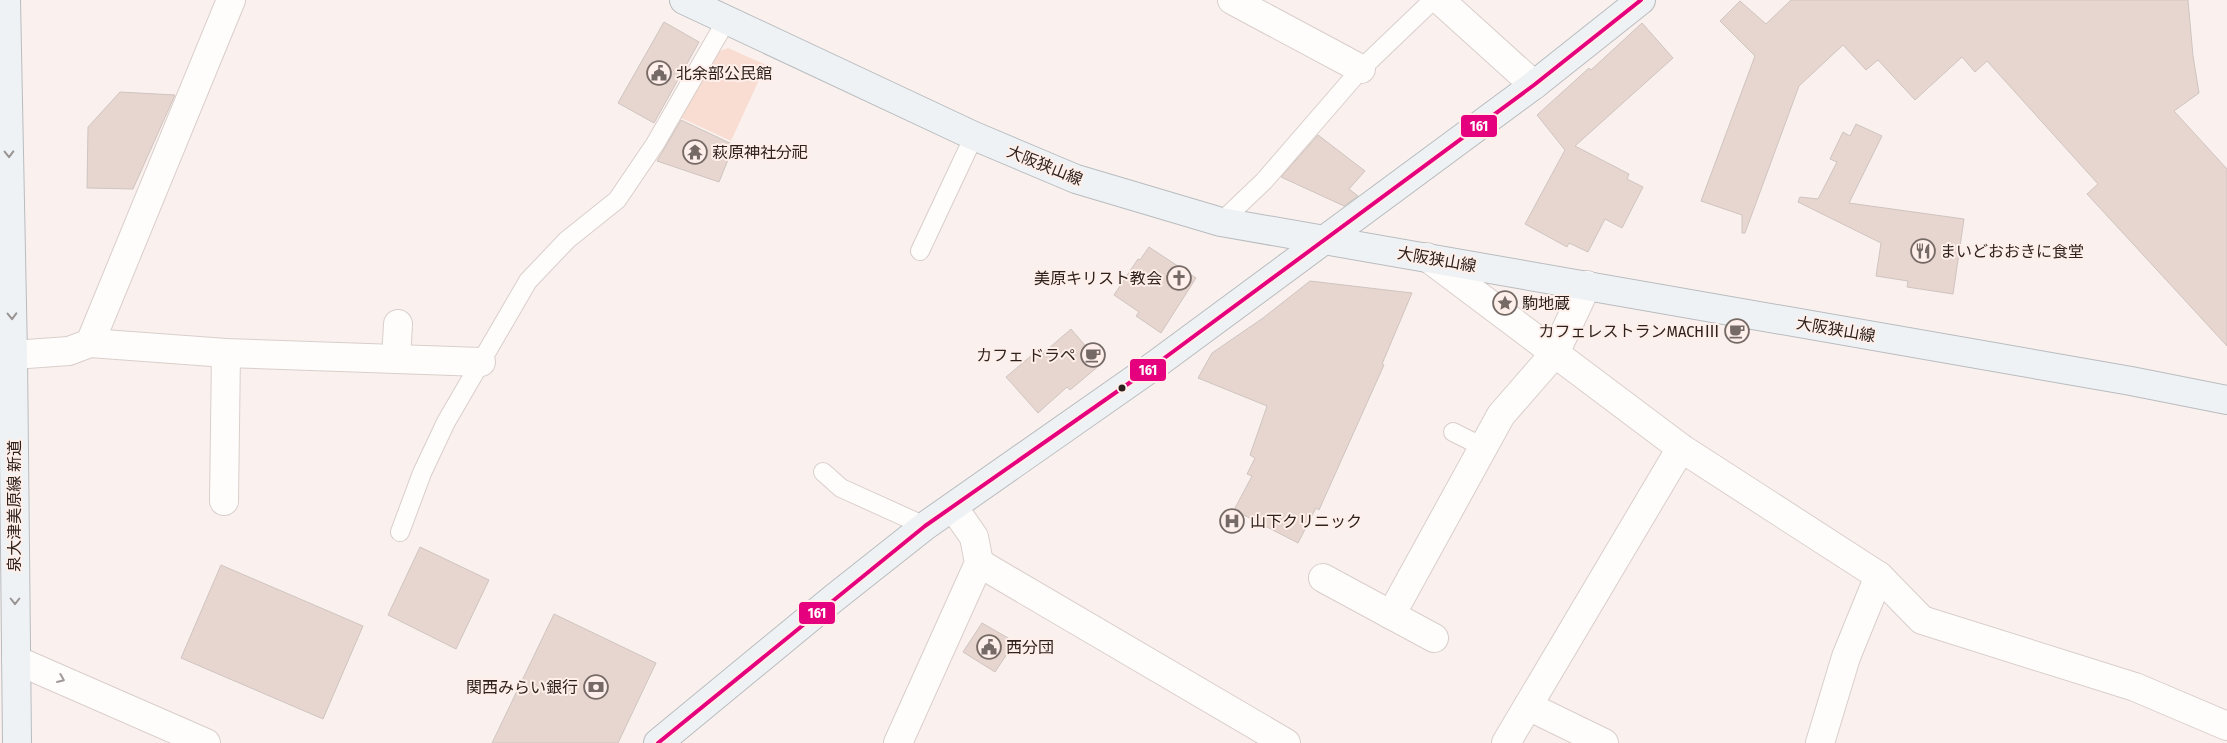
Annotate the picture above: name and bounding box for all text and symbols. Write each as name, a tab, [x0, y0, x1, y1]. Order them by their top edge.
public building icon: 北余部公民館	[646, 60, 672, 86]
place label: 北余部公民館	[676, 64, 772, 83]
line badge: 161	[1460, 114, 1498, 138]
text: 161	[1470, 118, 1488, 135]
temple icon: 萩原神社分祀	[682, 139, 708, 165]
street label: 大阪狭山線	[1004, 142, 1085, 189]
place label: 萩原神社分祀	[712, 143, 808, 162]
one-way arrow	[4, 150, 14, 158]
restaurant icon: まいどおおきに食堂	[1910, 238, 1936, 264]
place label: まいどおおきに食堂	[1940, 242, 2084, 261]
street label: 大阪狭山線	[1396, 243, 1478, 276]
church icon: 美原キリスト教会	[1166, 265, 1192, 291]
place label: 美原キリスト教会	[1034, 269, 1162, 288]
place icon: 駒地蔵	[1492, 290, 1518, 316]
place label: 駒地蔵	[1522, 294, 1570, 313]
one-way arrow	[7, 312, 17, 320]
street label: 大阪狭山線	[1795, 313, 1877, 346]
cafe icon: カフェレストランMACHⅢ	[1724, 318, 1750, 344]
place label: カフェレストランMACHⅢ	[1539, 322, 1720, 341]
cafe icon: カフェ ドラペ	[1080, 342, 1106, 368]
place label: カフェ ドラペ	[976, 346, 1076, 365]
line badge: 161	[1129, 358, 1167, 382]
text: 161	[1139, 362, 1157, 379]
unlabelled marker	[1117, 383, 1127, 393]
street label: 泉大津美原線 新道	[5, 440, 24, 572]
hospital icon: 山下クリニック	[1219, 508, 1245, 534]
place label: 山下クリニック	[1250, 512, 1362, 531]
one-way arrow	[10, 598, 20, 605]
line badge: 161	[798, 601, 836, 625]
text: 161	[808, 605, 826, 622]
public building icon: 西分団	[976, 634, 1002, 660]
place label: 西分団	[1006, 638, 1054, 657]
one-way arrow	[56, 672, 65, 683]
bank icon: 関西みらい銀行	[583, 674, 609, 700]
place label: 関西みらい銀行	[466, 678, 578, 697]

